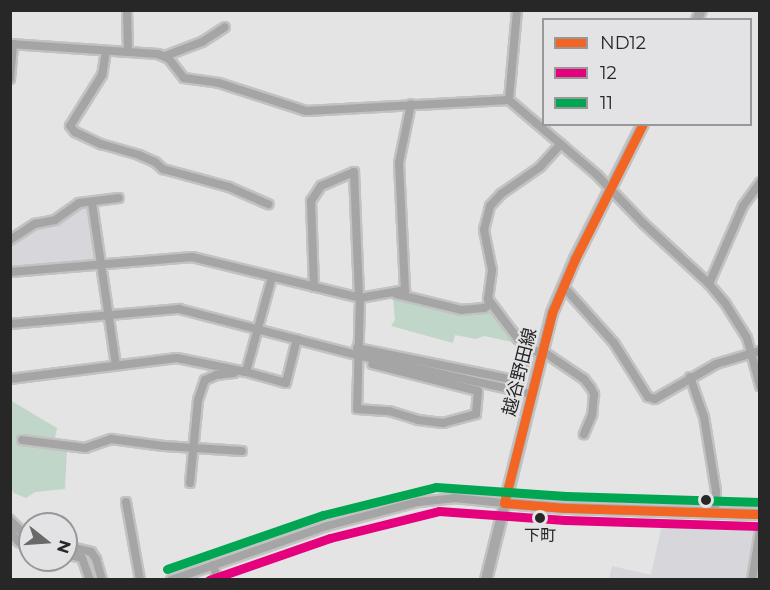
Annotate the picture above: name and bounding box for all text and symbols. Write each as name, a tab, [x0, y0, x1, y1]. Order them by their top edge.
legend	[542, 18, 752, 126]
text: ND12	[600, 32, 646, 54]
text: 12	[600, 62, 617, 84]
text: 11	[600, 92, 613, 114]
street label: 越谷野田線	[499, 326, 541, 418]
unlabelled marker	[700, 494, 712, 506]
north arrow	[18, 512, 78, 572]
marker: 下町	[534, 512, 546, 524]
place label: 下町	[524, 526, 556, 546]
text: N	[53, 538, 75, 556]

